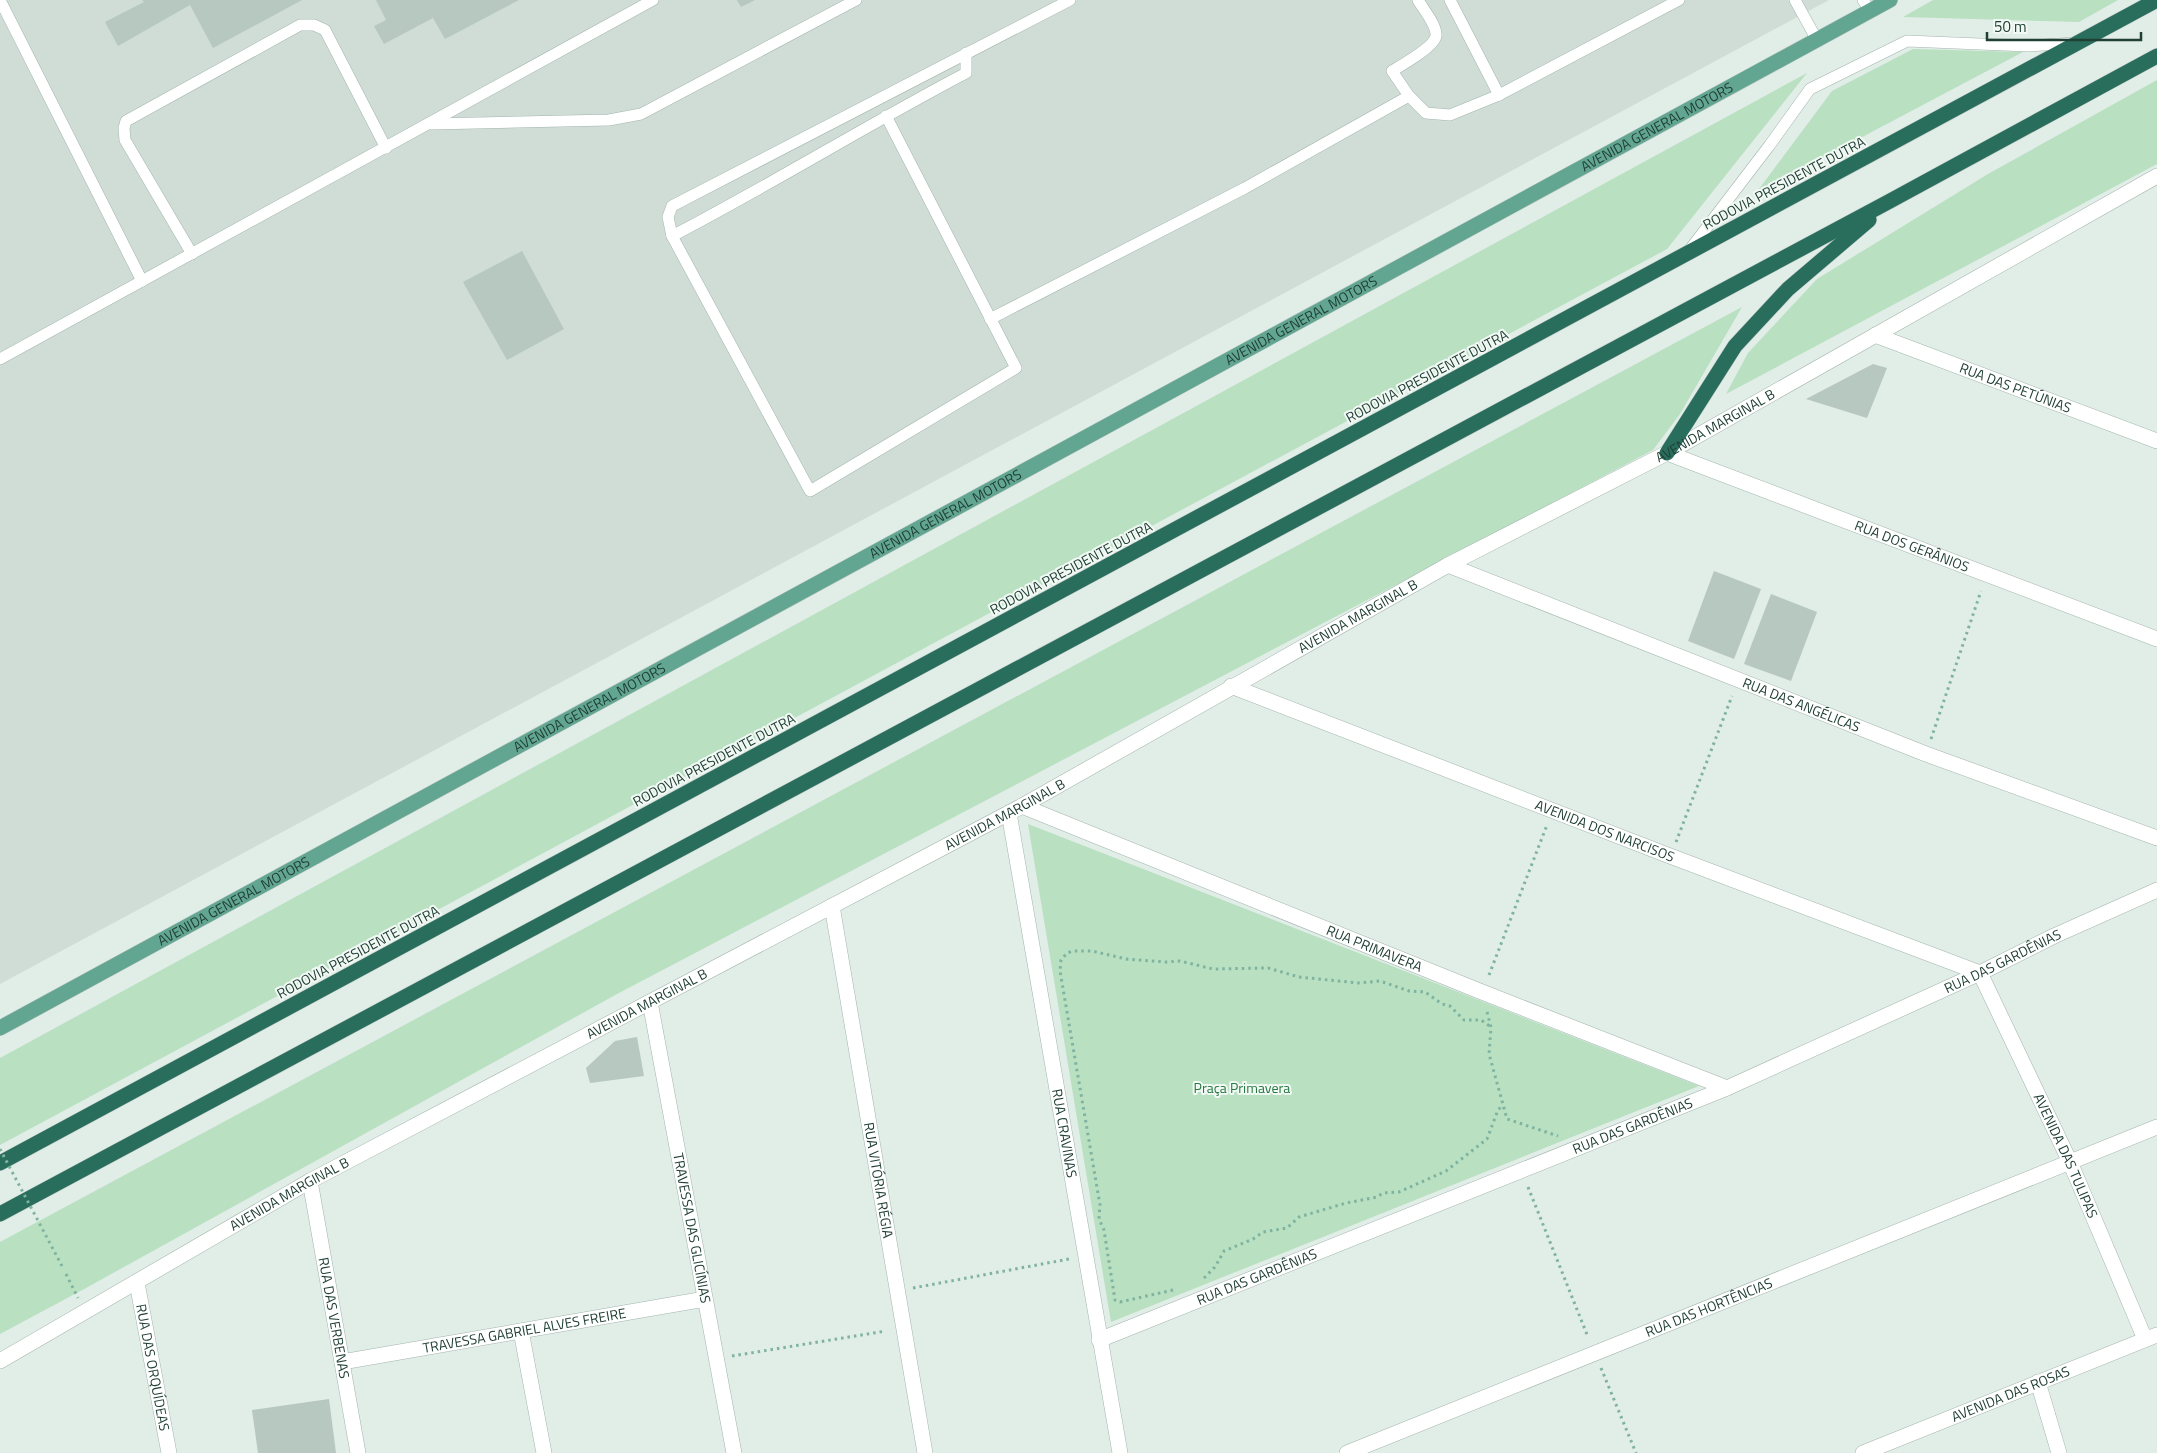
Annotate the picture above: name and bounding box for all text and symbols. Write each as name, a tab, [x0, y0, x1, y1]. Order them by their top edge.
scale bar	[1987, 10, 2141, 42]
text: 50 m	[1994, 15, 2027, 38]
street label: AVENIDA GENERAL MOTORS	[1577, 76, 1737, 176]
street label: RODOVIA PRESIDENTE DUTRA	[1699, 130, 1869, 234]
street label: AVENIDA GENERAL MOTORS	[1221, 270, 1381, 370]
street label: RODOVIA PRESIDENTE DUTRA	[1342, 323, 1512, 427]
street label: RUA DAS PETÚNIAS	[1957, 357, 2075, 418]
street label: AVENIDA MARGINAL B	[1652, 383, 1779, 467]
street label: AVENIDA GENERAL MOTORS	[865, 463, 1025, 563]
street label: RUA DOS GERÂNIOS	[1852, 514, 1972, 577]
street label: RODOVIA PRESIDENTE DUTRA	[986, 515, 1156, 619]
street label: AVENIDA MARGINAL B	[1294, 573, 1421, 658]
street label: AVENIDA GENERAL MOTORS	[509, 657, 669, 757]
street label: RUA DAS ANGÉLICAS	[1740, 672, 1863, 737]
street label: RODOVIA PRESIDENTE DUTRA	[629, 707, 799, 811]
street label: AVENIDA MARGINAL B	[941, 773, 1069, 855]
street label: AVENIDA DOS NARCISOS	[1532, 794, 1678, 867]
street label: AVENIDA GENERAL MOTORS	[153, 850, 313, 950]
street label: RODOVIA PRESIDENTE DUTRA	[273, 899, 443, 1003]
street label: RUA PRIMAVERA	[1323, 919, 1426, 977]
street label: RUA DAS GARDÊNIAS	[1940, 923, 2064, 998]
street label: AVENIDA MARGINAL B	[582, 963, 711, 1044]
park label: Praça Primavera	[1194, 1077, 1290, 1098]
street label: RUA CRAVINAS	[1047, 1087, 1083, 1179]
street label: AVENIDA DAS TULIPAS	[2029, 1090, 2104, 1221]
street label: RUA DAS GARDÊNIAS	[1569, 1092, 1696, 1159]
street label: RUA VITÓRIA RÉGIA	[859, 1120, 899, 1240]
street label: AVENIDA MARGINAL B	[225, 1151, 352, 1236]
street label: TRAVESSA DAS GLICÍNIAS	[668, 1151, 717, 1305]
street label: RUA DAS GARDÊNIAS	[1193, 1243, 1320, 1310]
street label: RUA DAS VERBENAS	[314, 1255, 356, 1380]
street label: RUA DAS HORTÊNCIAS	[1642, 1272, 1775, 1342]
street label: RUA DAS ORQUÍDEAS	[131, 1302, 176, 1433]
street label: TRAVESSA GABRIEL ALVES FREIRE	[421, 1302, 628, 1358]
street label: AVENIDA DAS ROSAS	[1948, 1360, 2073, 1427]

